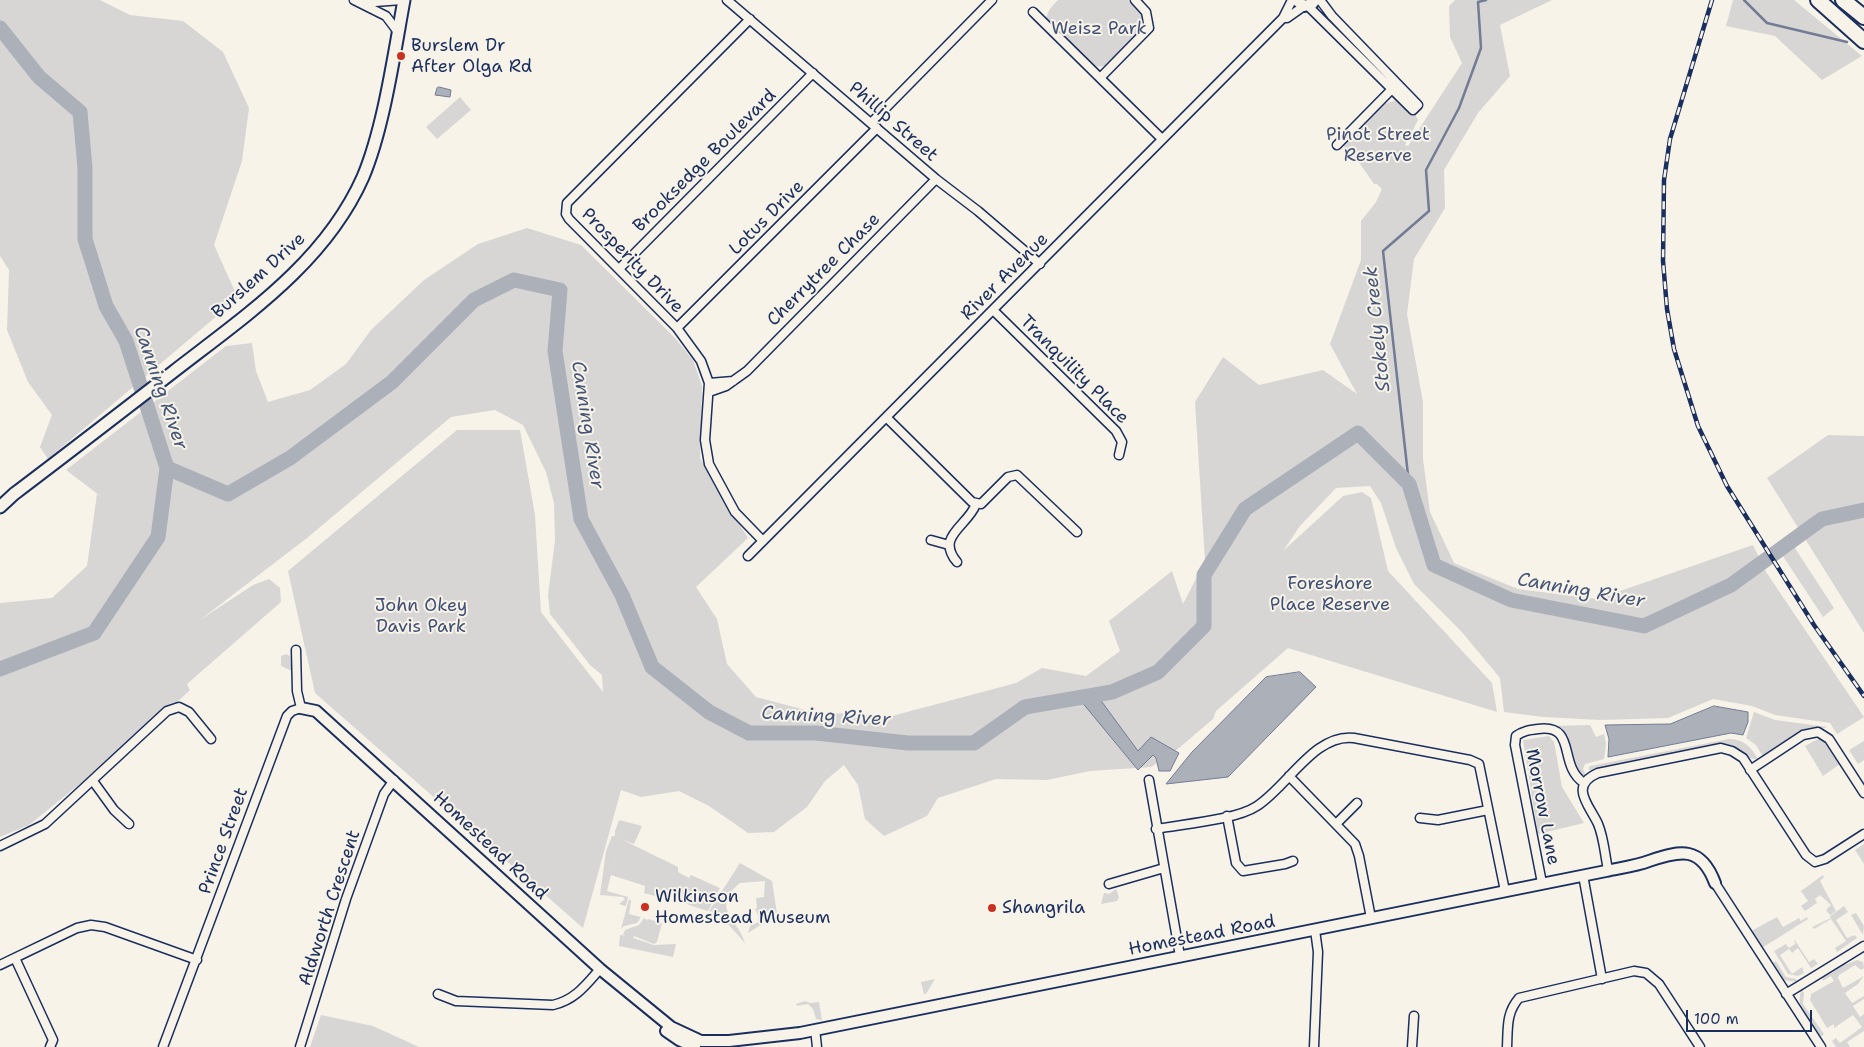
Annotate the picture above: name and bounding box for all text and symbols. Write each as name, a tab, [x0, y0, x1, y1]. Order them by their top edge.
park label: Weisz Park	[1051, 18, 1147, 40]
place label: Burslem Dr After Olga Rd	[411, 35, 532, 78]
marker: Burslem Dr After Olga Rd	[395, 50, 407, 62]
street label: Phillip Street	[844, 77, 942, 167]
street label: Brooksedge Boulevard	[629, 85, 781, 237]
park label: Pinot Street Reserve	[1326, 124, 1430, 166]
street label: Lotus Drive	[725, 176, 809, 260]
street label: Prosperity Drive	[576, 204, 688, 318]
street label: Cherrytree Chase	[763, 209, 885, 331]
street label: Burslem Drive	[208, 228, 310, 324]
street label: River Avenue	[957, 229, 1053, 325]
water label: Stokely Creek	[1360, 265, 1396, 393]
street label: Tranquility Place	[1015, 311, 1133, 429]
water label: Canning River	[128, 323, 192, 453]
water label: Canning River	[566, 359, 608, 491]
water label: Canning River	[1515, 569, 1647, 613]
park label: Foreshore Place Reserve	[1270, 573, 1390, 616]
park label: John Okey Davis Park	[375, 595, 467, 638]
water label: Canning River	[761, 702, 891, 732]
street label: Morrow Lane	[1520, 747, 1564, 867]
street label: Prince Street	[195, 785, 253, 897]
street label: Homestead Road	[428, 787, 552, 905]
street label: Aldworth Crescent	[295, 827, 365, 989]
place label: Wilkinson Homestead Museum	[655, 886, 831, 929]
place label: Shangrila	[1002, 897, 1085, 919]
marker: Wilkinson Homestead Museum	[639, 901, 651, 913]
marker: Shangrila	[986, 902, 998, 914]
street label: Homestead Road	[1127, 911, 1277, 961]
scale bar	[1689, 1000, 1815, 1032]
text: 100 m	[1694, 1009, 1739, 1029]

